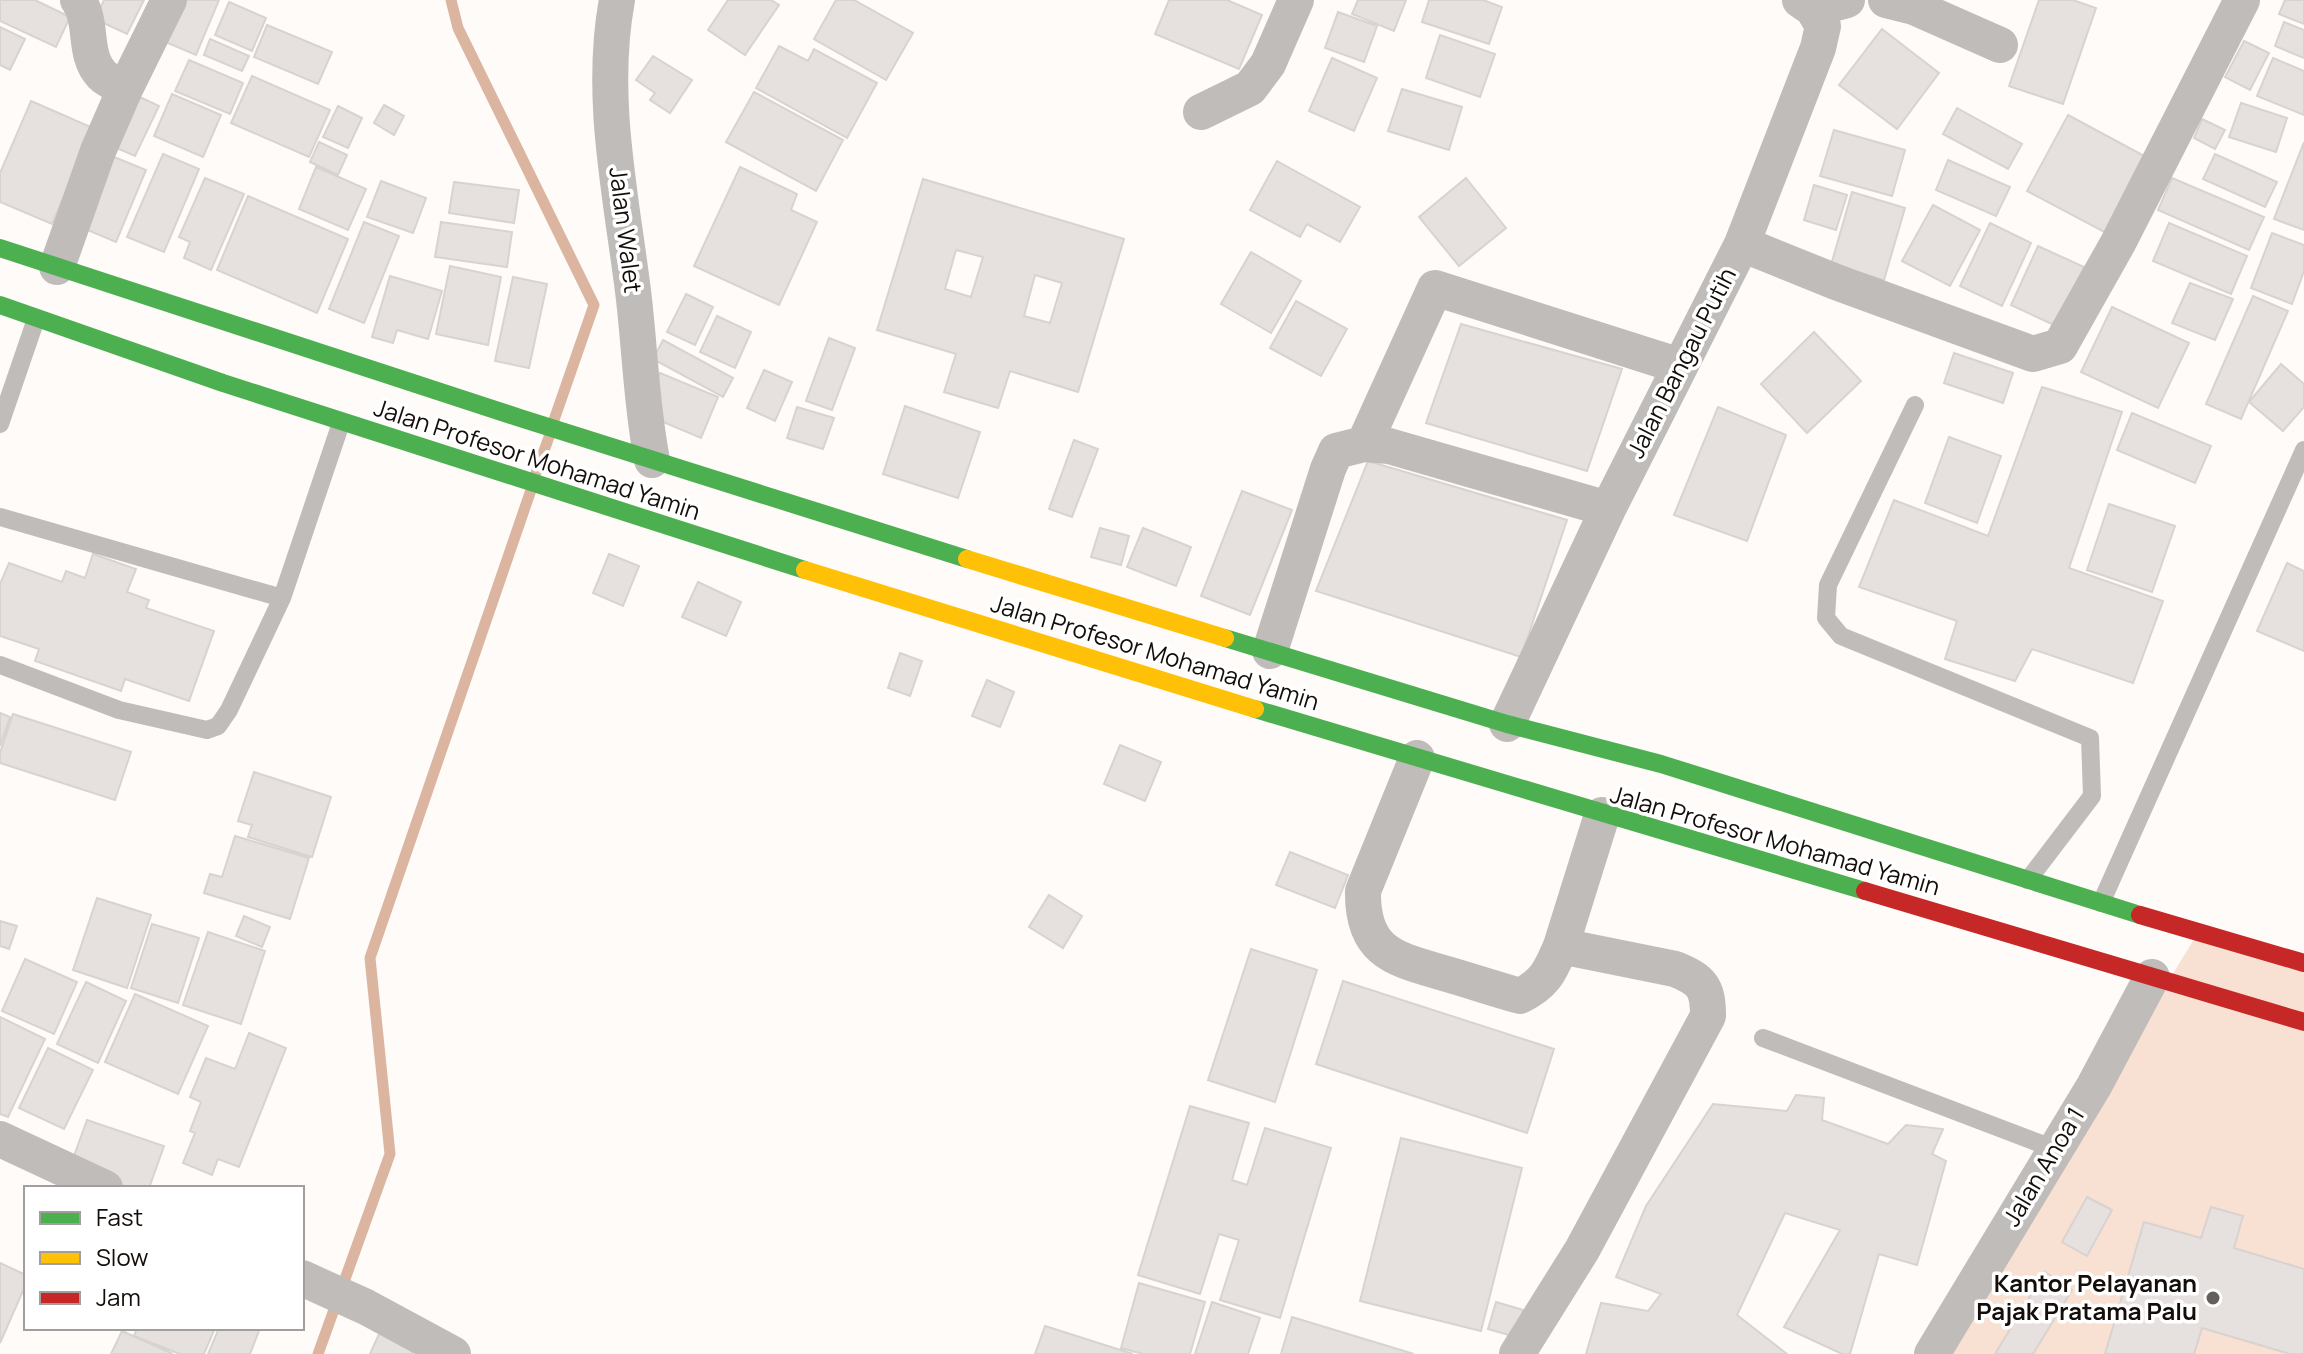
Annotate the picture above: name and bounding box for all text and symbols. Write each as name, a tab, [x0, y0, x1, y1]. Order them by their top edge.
street label: Jalan Walet	[602, 165, 651, 295]
street label: Jalan Bangau Putih	[1618, 261, 1743, 463]
street label: Jalan Profesor Mohamad Yamin	[370, 390, 705, 527]
street label: Jalan Profesor Mohamad Yamin	[987, 586, 1324, 717]
street label: Jalan Profesor Mohamad Yamin	[1607, 777, 1944, 902]
street label: Jalan Anoa 1	[1994, 1101, 2091, 1232]
legend	[24, 1186, 304, 1330]
text: Fast	[96, 1200, 143, 1233]
text: Slow	[96, 1240, 149, 1273]
place label: Kantor Pelayanan Pajak Pratama Palu	[1976, 1266, 2197, 1327]
text: Jam	[96, 1280, 141, 1313]
marker: Kantor Pelayanan Pajak Pratama Palu	[2204, 1289, 2222, 1307]

